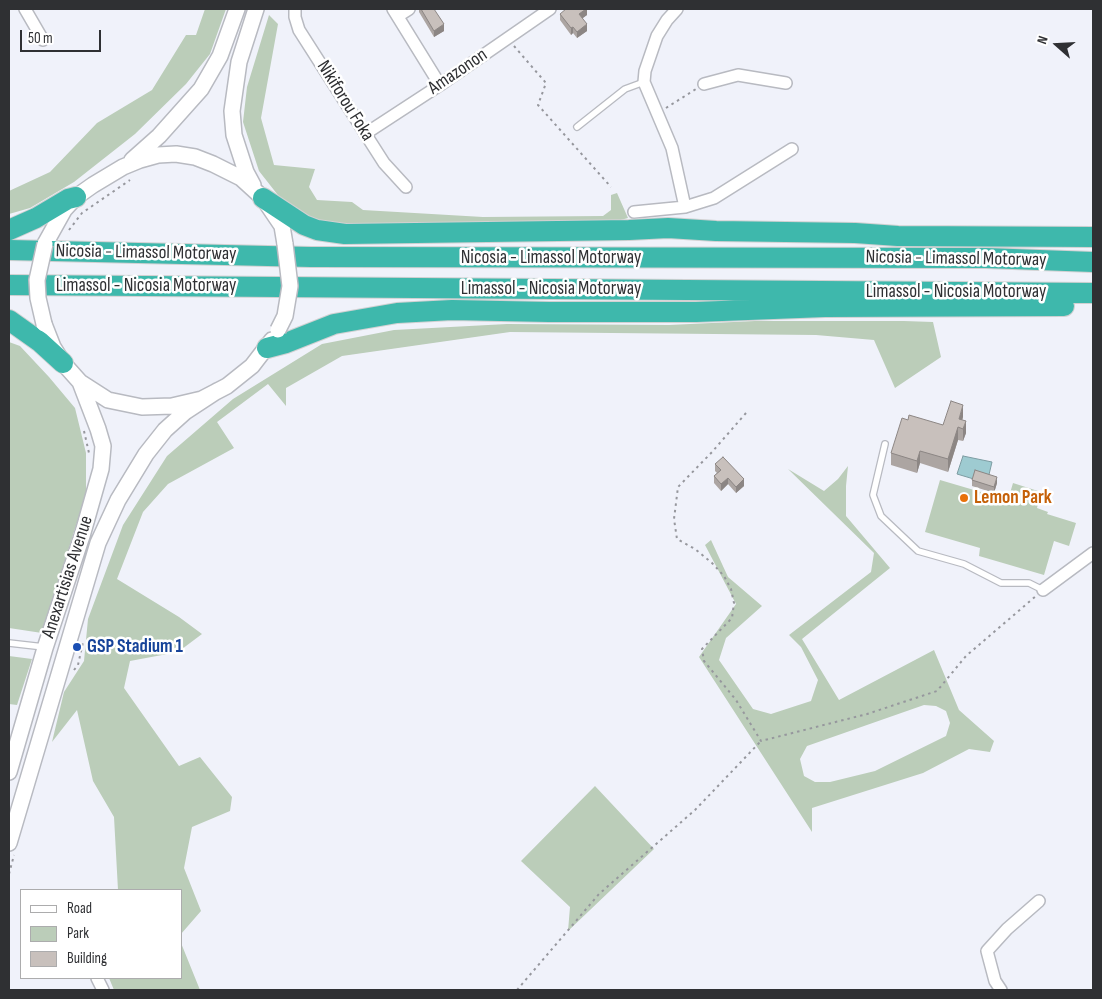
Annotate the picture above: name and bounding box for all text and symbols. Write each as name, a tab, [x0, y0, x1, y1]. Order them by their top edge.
scale bar	[22, 20, 104, 52]
north arrow	[1032, 20, 1082, 70]
text: 50 m	[28, 29, 53, 48]
text: N	[1033, 34, 1052, 46]
street label: Amazonon	[424, 44, 492, 100]
street label: Nikiforou Foka	[311, 57, 379, 145]
street label: Nicosia - Limassol Motorway	[55, 240, 237, 266]
street label: Nicosia - Limassol Motorway	[865, 246, 1047, 272]
street label: Nicosia - Limassol Motorway	[461, 247, 641, 269]
street label: Limassol - Nicosia Motorway	[56, 275, 236, 297]
street label: Limassol - Nicosia Motorway	[461, 278, 641, 300]
street label: Limassol - Nicosia Motorway	[866, 281, 1046, 303]
place label: Lemon Park	[974, 487, 1052, 509]
marker: Lemon Park	[958, 492, 970, 504]
street label: Anexartisias Avenue	[37, 513, 99, 641]
place label: GSP Stadium 1	[87, 636, 183, 658]
marker: GSP Stadium 1	[71, 641, 83, 653]
legend	[20, 889, 182, 979]
text: Road	[67, 899, 92, 918]
text: Park	[67, 924, 89, 943]
text: Building	[67, 949, 107, 968]

